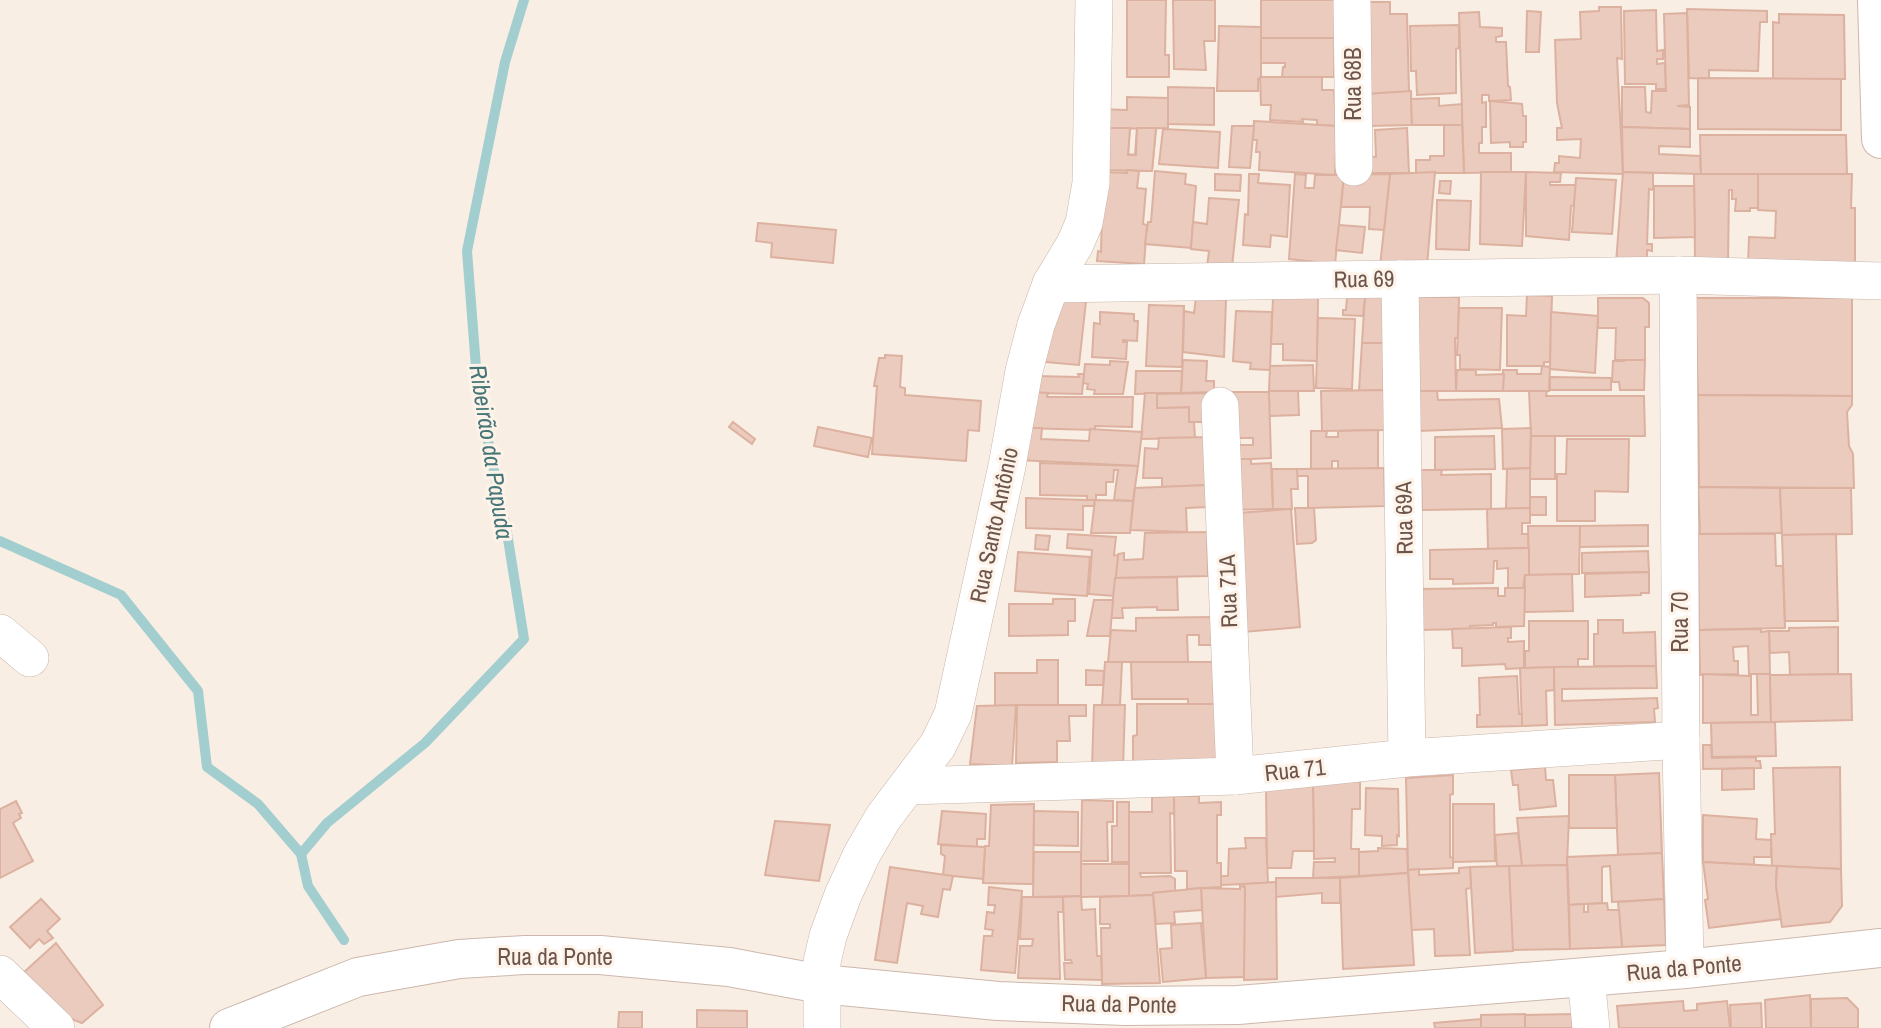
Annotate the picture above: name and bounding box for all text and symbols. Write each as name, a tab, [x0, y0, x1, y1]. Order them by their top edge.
street label: Rua 68B	[1337, 47, 1368, 121]
street label: Rua 69	[1333, 262, 1395, 295]
water label: Ribeirão da Papuda	[462, 362, 522, 541]
street label: Rua Santo Antônio	[962, 444, 1025, 606]
street label: Rua 69A	[1387, 481, 1420, 555]
street label: Rua 71A	[1211, 553, 1244, 628]
street label: Rua 70	[1664, 592, 1695, 652]
street label: Rua 71	[1263, 751, 1327, 788]
street label: Rua da Ponte	[497, 941, 613, 972]
street label: Rua da Ponte	[1625, 947, 1743, 988]
street label: Rua da Ponte	[1061, 987, 1177, 1020]

